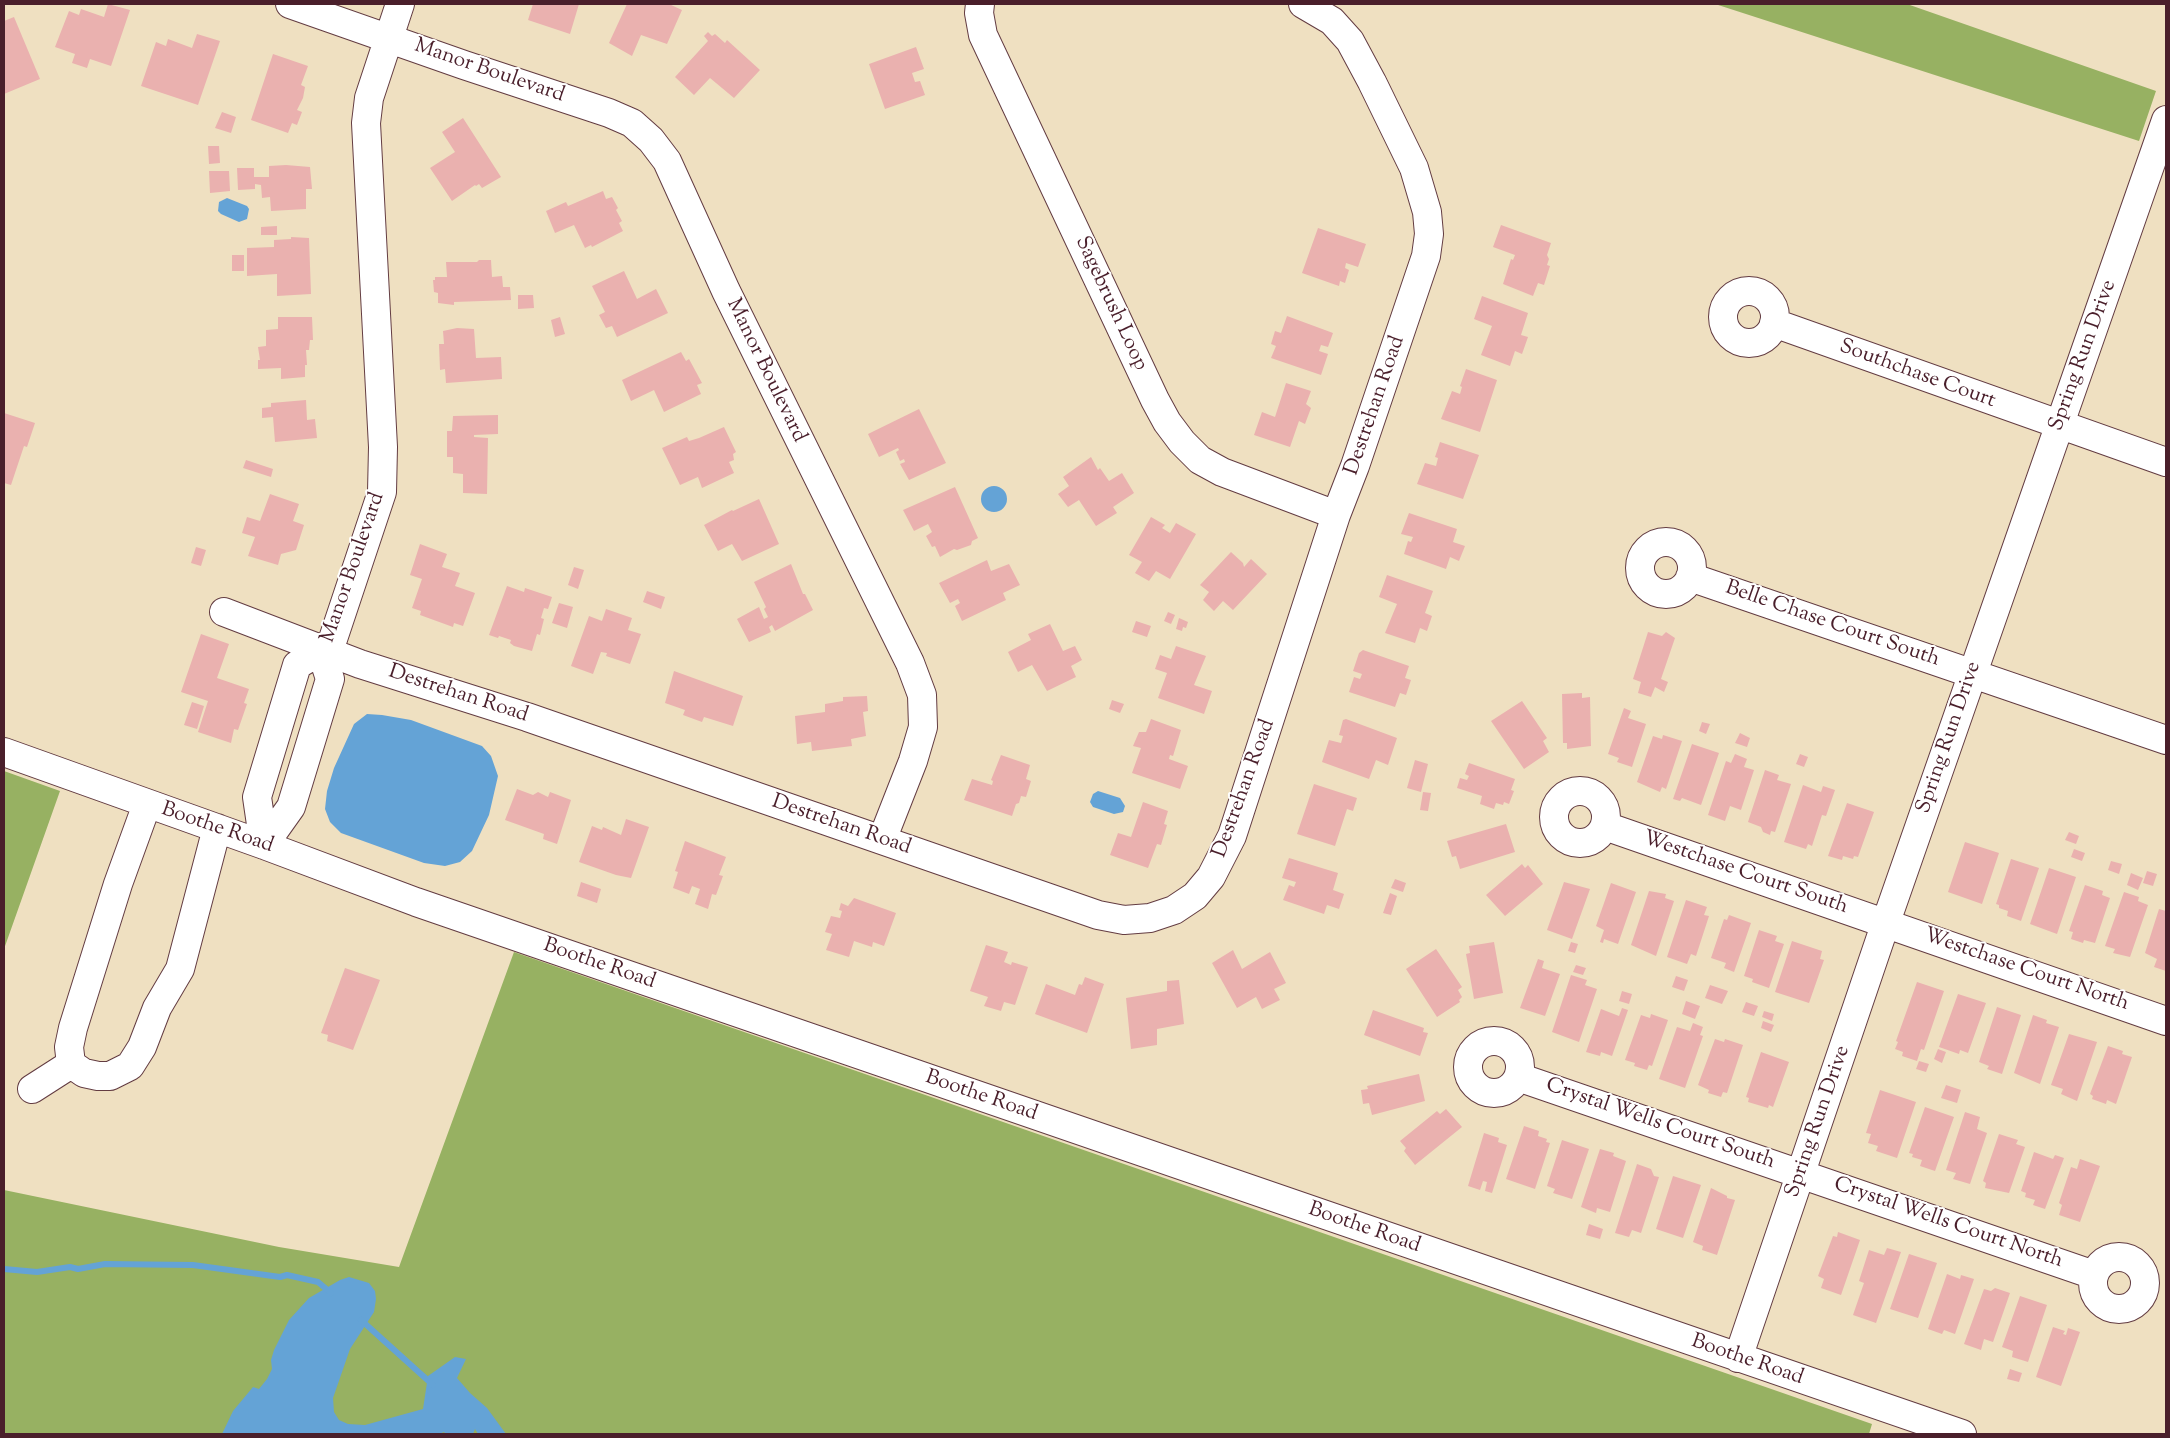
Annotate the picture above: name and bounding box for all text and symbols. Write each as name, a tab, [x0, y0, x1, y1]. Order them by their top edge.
street label: Manor Boulevard	[411, 35, 567, 109]
street label: Sagebrush Loop	[1068, 233, 1152, 375]
street label: Spring Run Drive	[2045, 277, 2123, 435]
street label: Manor Boulevard	[719, 295, 811, 447]
street label: Destrehan Road	[1340, 333, 1412, 479]
street label: Southchase Court	[1836, 335, 1998, 415]
street label: Manor Boulevard	[317, 490, 391, 646]
street label: Belle Chase Court South	[1721, 576, 1943, 674]
street label: Spring Run Drive	[1912, 659, 1988, 817]
street label: Destrehan Road	[385, 661, 531, 729]
street label: Destrehan Road	[1208, 716, 1282, 862]
street label: Destrehan Road	[768, 790, 914, 862]
street label: Boothe Road	[158, 798, 276, 860]
street label: Westchase Court South	[1639, 827, 1851, 921]
street label: Westchase Court North	[1920, 924, 2132, 1018]
street label: Boothe Road	[540, 934, 658, 996]
street label: Spring Run Drive	[1781, 1043, 1857, 1201]
street label: Boothe Road	[922, 1066, 1040, 1128]
street label: Crystal Wells Court South	[1542, 1074, 1778, 1176]
street label: Crystal Wells Court North	[1830, 1173, 2066, 1275]
street label: Boothe Road	[1305, 1198, 1423, 1260]
street label: Boothe Road	[1688, 1330, 1806, 1392]

